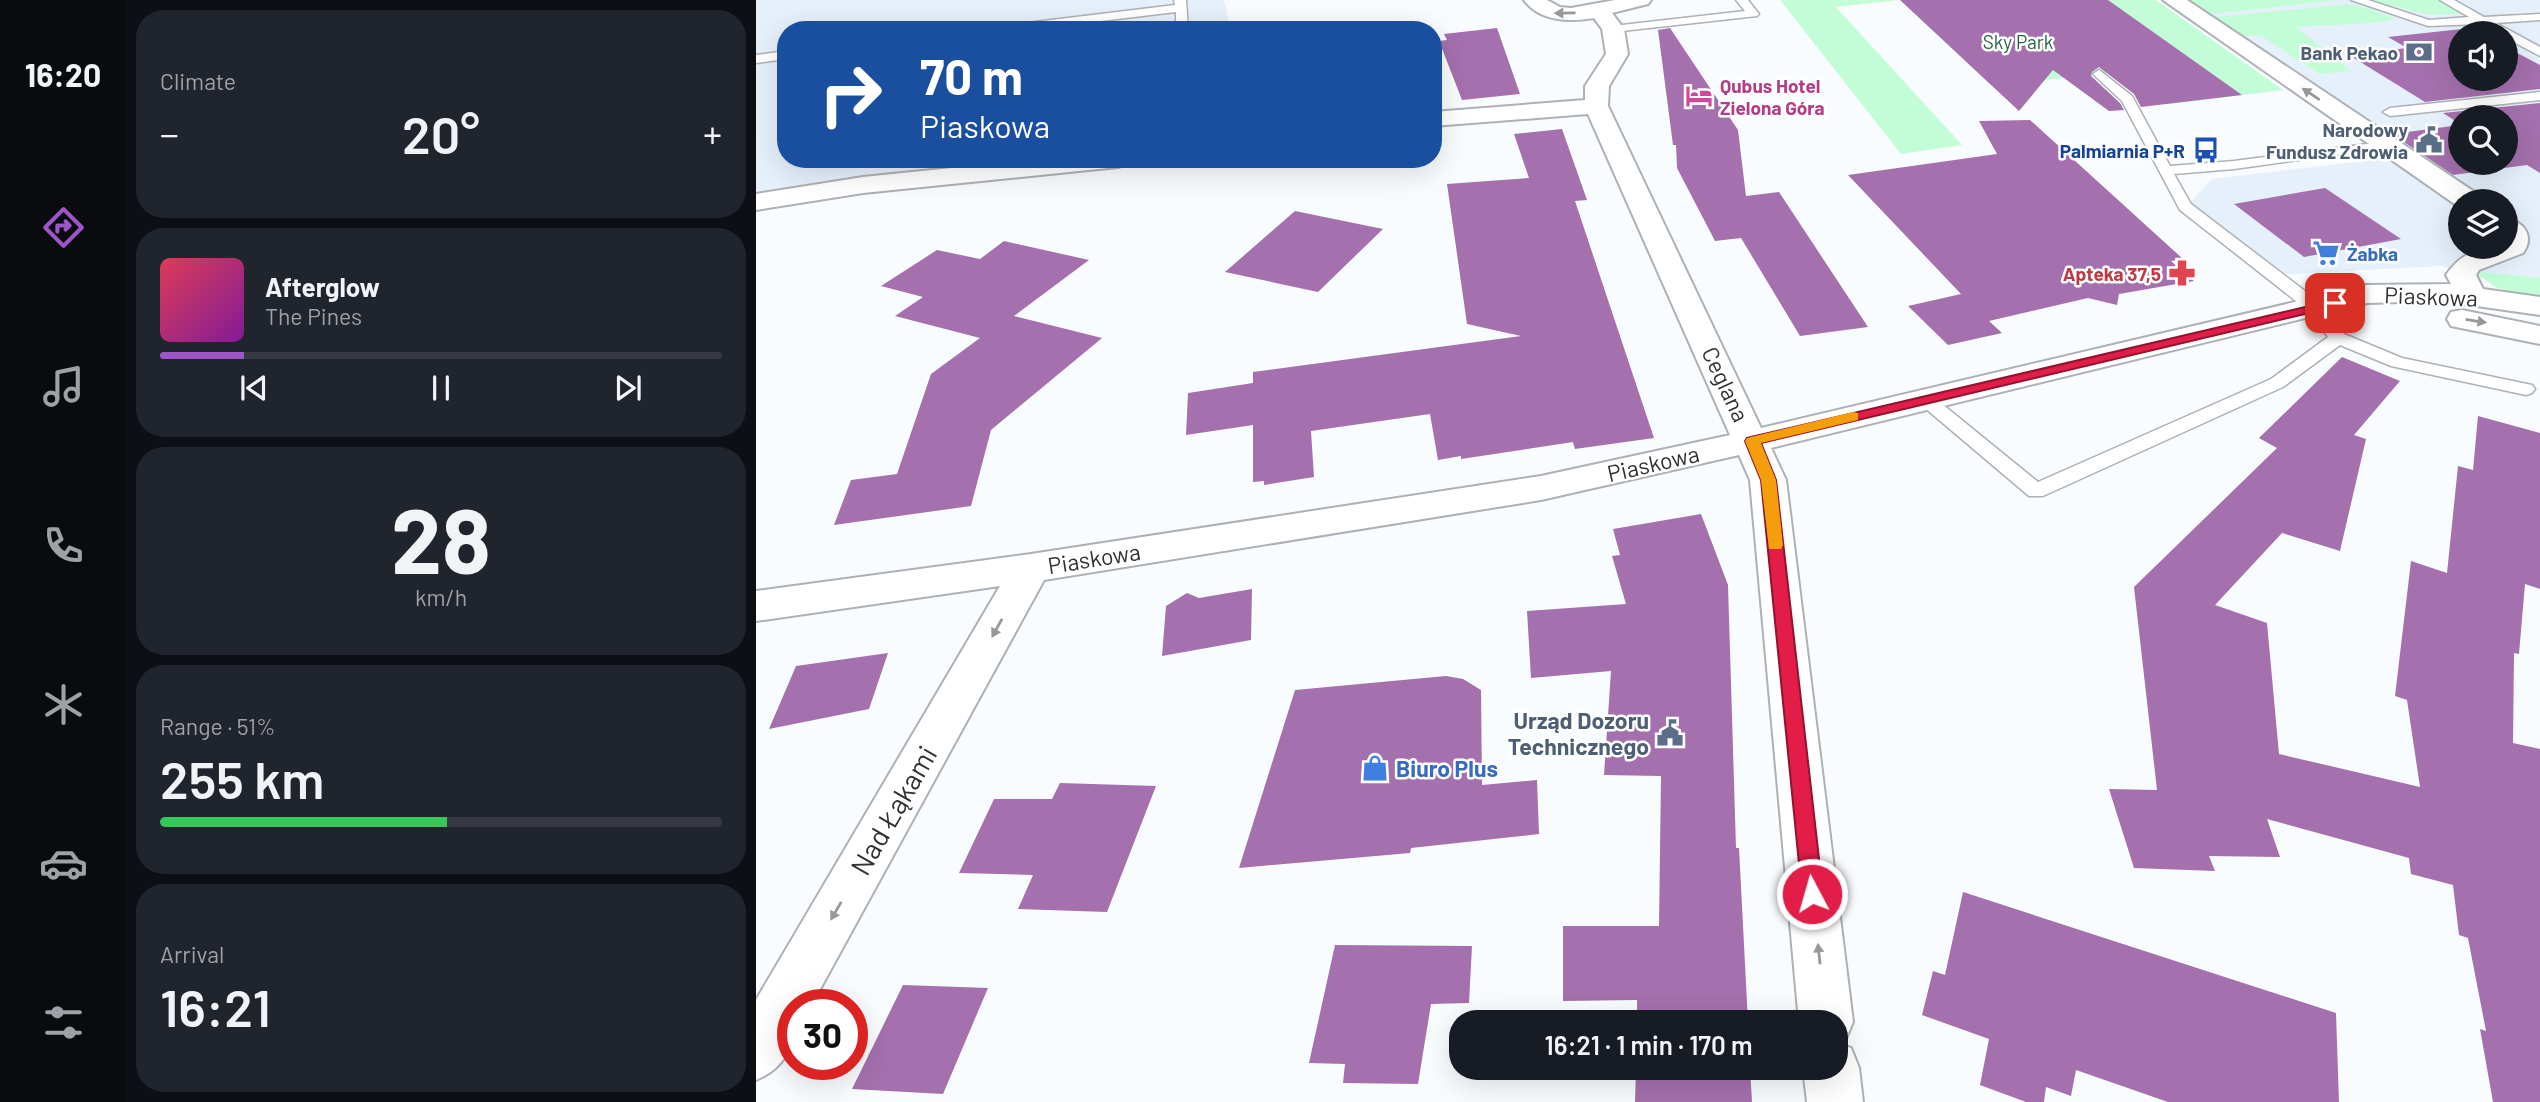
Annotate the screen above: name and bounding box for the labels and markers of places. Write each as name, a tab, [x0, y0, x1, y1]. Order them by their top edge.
bank icon: Bank Pekao	[2404, 37, 2434, 67]
place label: Bank Pekao	[2300, 41, 2398, 64]
place label: Qubus Hotel Zielona Góra	[1720, 74, 1824, 119]
hotel icon: Qubus Hotel Zielona Góra	[1684, 81, 1714, 111]
place label: Narodowy Fundusz Zdrowia	[2266, 118, 2408, 163]
public building icon: Narodowy Fundusz Zdrowia	[2414, 125, 2444, 155]
bus stop icon: Palmiarnia P+R	[2191, 135, 2221, 165]
place label: Palmiarnia P+R	[2060, 139, 2185, 162]
supermarket icon: Żabka	[2311, 238, 2341, 268]
place label: Żabka	[2347, 242, 2398, 265]
pharmacy icon: Apteka 37,5	[2167, 258, 2197, 288]
place label: Apteka 37,5	[2063, 262, 2161, 285]
pin	[2305, 273, 2365, 333]
place label: Urząd Dozoru Technicznego	[1508, 706, 1649, 760]
public building icon: Urząd Dozoru Technicznego	[1655, 718, 1685, 748]
shop icon: Biuro Plus	[1360, 753, 1390, 783]
place label: Biuro Plus	[1396, 754, 1498, 782]

